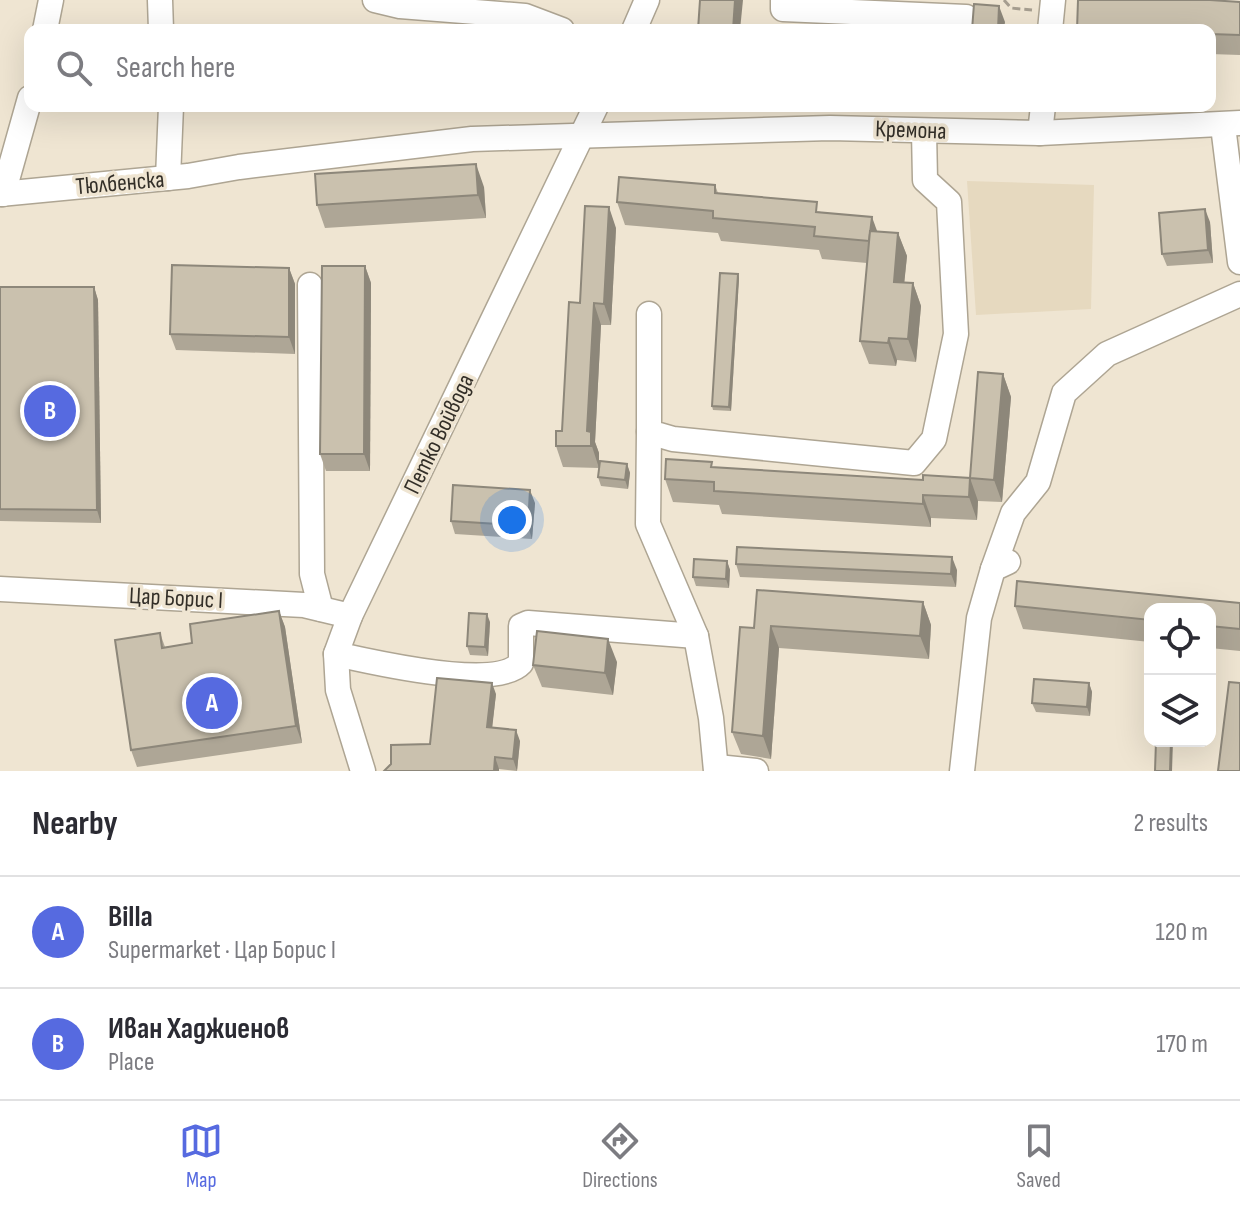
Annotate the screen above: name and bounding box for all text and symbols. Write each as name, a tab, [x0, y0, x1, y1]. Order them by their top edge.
search box	[24, 24, 1216, 112]
icon: search	[52, 46, 96, 90]
text: Search here	[116, 50, 235, 86]
street label: Кремона	[875, 114, 947, 146]
street label: Тюлбенска	[74, 165, 166, 201]
street label: Петко Войвода	[398, 369, 480, 499]
pin: B	[24, 381, 76, 441]
your location	[492, 500, 532, 540]
street label: Цар Борис I	[128, 581, 224, 615]
map controls	[1144, 603, 1216, 747]
button: locate	[1144, 603, 1216, 675]
pin: A	[186, 673, 238, 733]
button: layers	[1144, 675, 1216, 747]
text: Nearby	[32, 803, 118, 844]
text: 2 results	[1134, 808, 1208, 839]
text: Billa	[108, 899, 153, 935]
text: A	[52, 917, 64, 948]
text: 120 m	[1155, 917, 1208, 948]
text: Supermarket · Цар Борис I	[108, 935, 336, 966]
text: Иван Хаджиенов	[108, 1011, 289, 1047]
text: B	[52, 1029, 64, 1060]
text: 170 m	[1156, 1029, 1208, 1060]
text: Place	[108, 1047, 155, 1078]
tab: Map	[179, 1119, 223, 1194]
tab: Directions	[582, 1119, 658, 1194]
tab: Saved	[1017, 1119, 1061, 1194]

